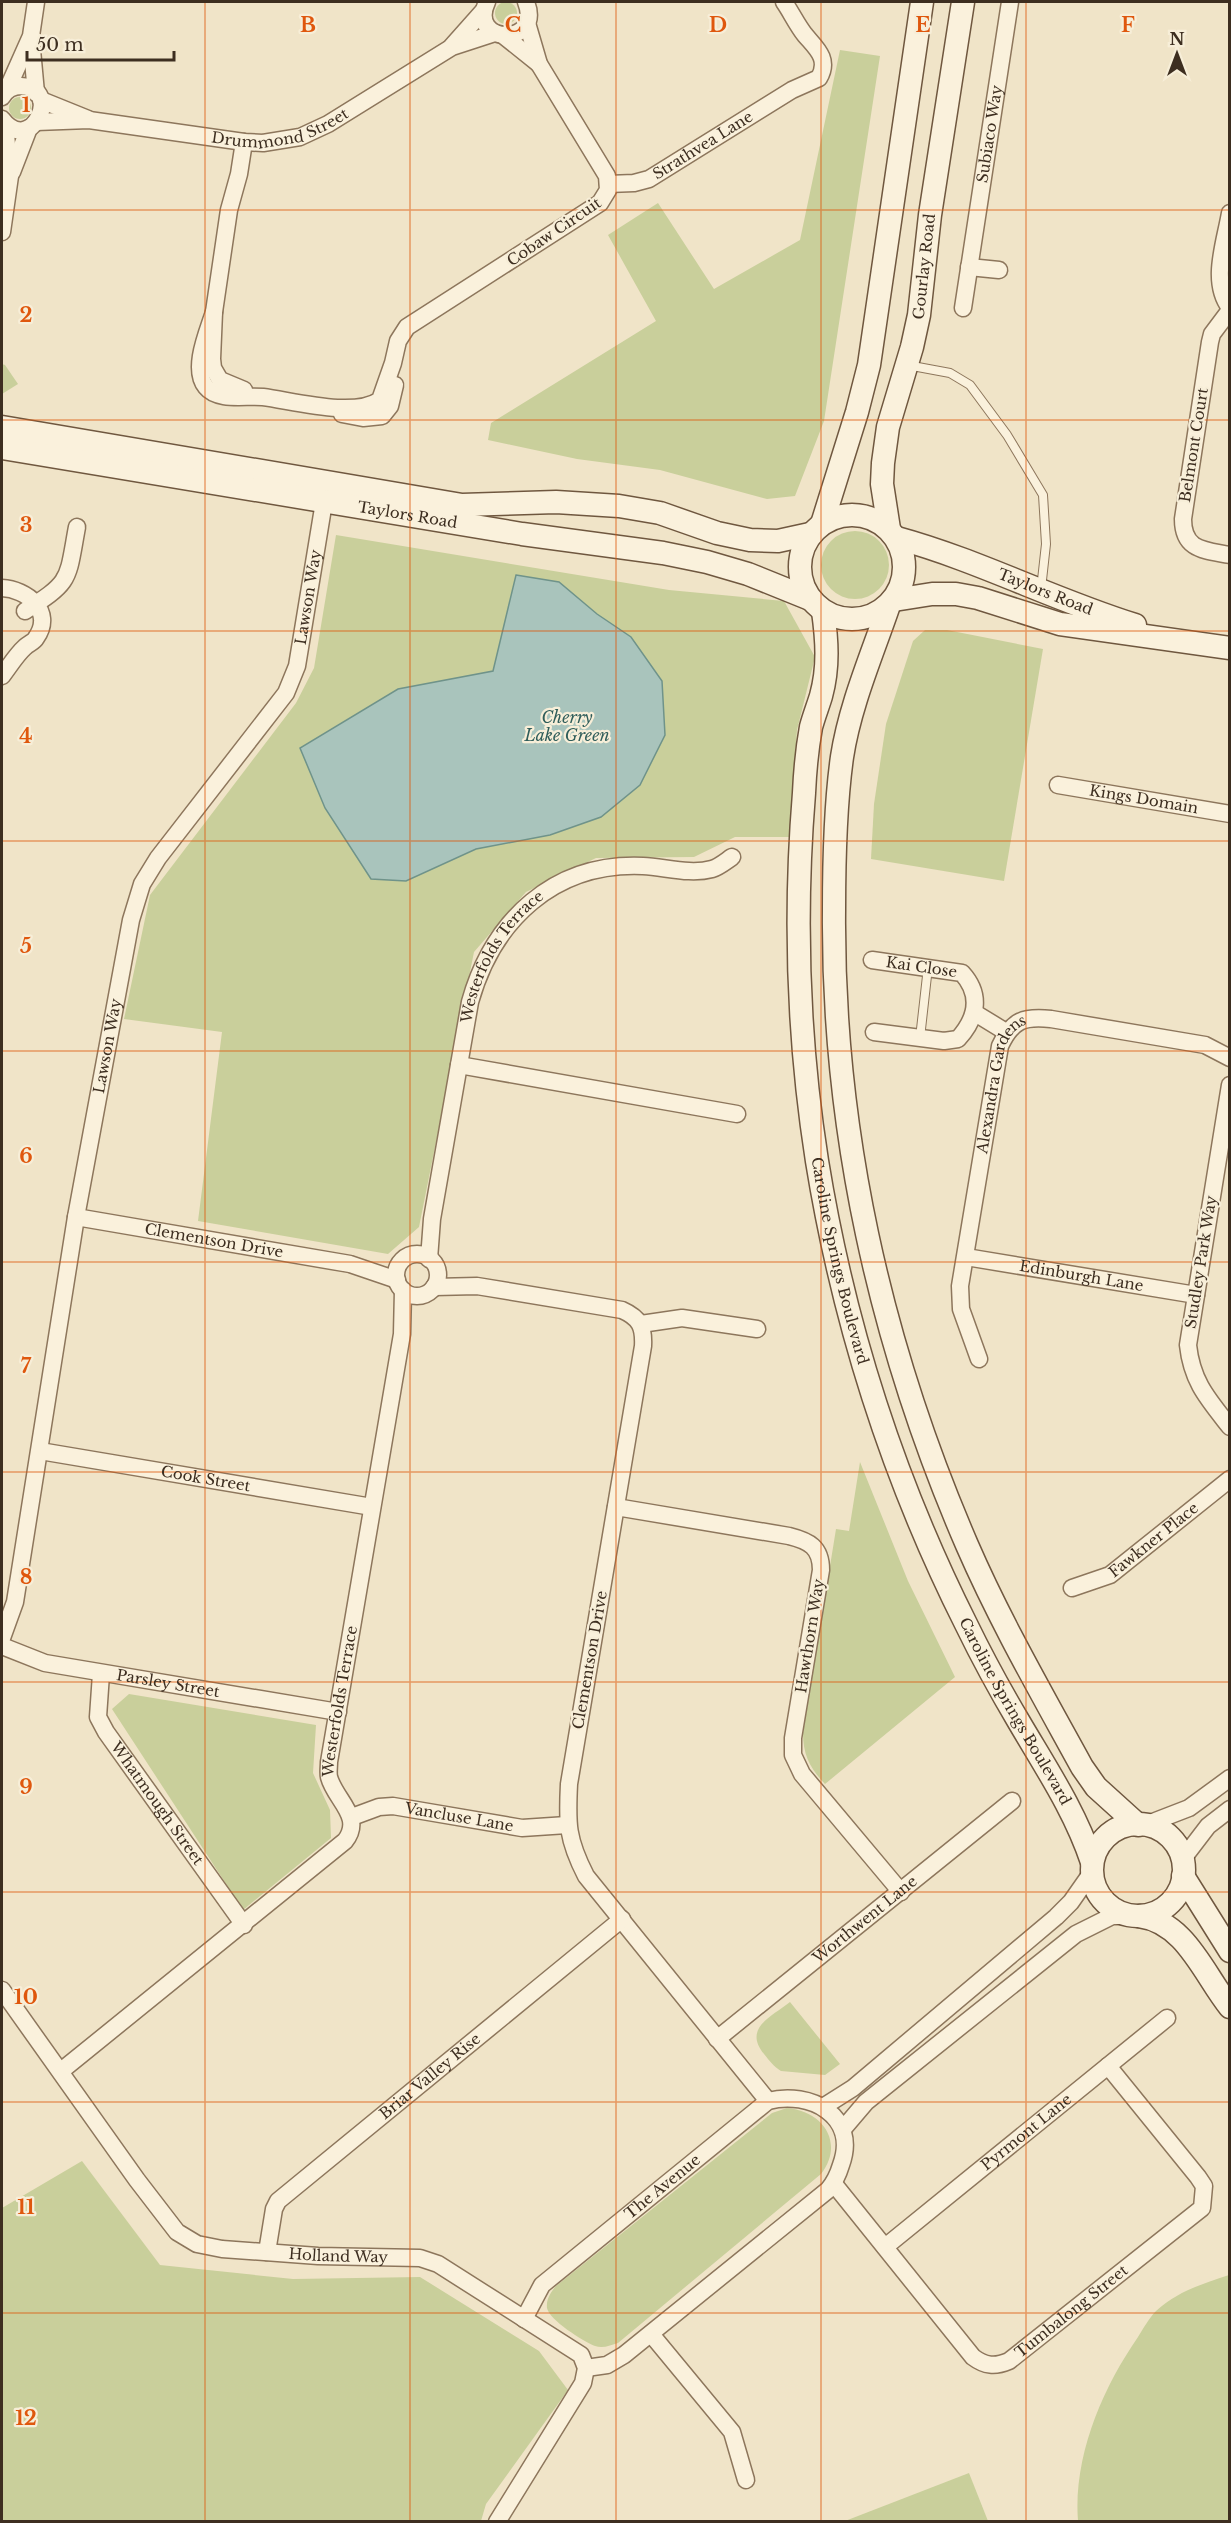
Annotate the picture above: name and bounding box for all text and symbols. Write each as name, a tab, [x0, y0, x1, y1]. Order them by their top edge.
text: B	[300, 13, 316, 37]
text: C	[505, 13, 521, 37]
text: D	[709, 13, 727, 37]
text: E	[915, 13, 931, 37]
text: F	[1121, 13, 1135, 37]
scale bar	[27, 24, 174, 62]
north arrow	[1147, 24, 1207, 84]
text: N	[1169, 29, 1185, 49]
text: 50 m	[36, 34, 84, 56]
street label: Subiaco Way	[972, 83, 1006, 184]
text: 1	[22, 93, 31, 117]
street label: Drummond Street	[210, 104, 352, 153]
street label: Strathvea Lane	[649, 107, 756, 183]
street label: Cobaw Circuit	[503, 193, 605, 270]
street label: Gourlay Road	[909, 213, 939, 320]
text: 2	[19, 303, 33, 327]
street label: Belmont Court	[1175, 386, 1212, 504]
street label: Taylors Road	[356, 497, 459, 532]
text: 3	[20, 513, 32, 537]
street label: Lawson Way	[291, 548, 325, 646]
street label: Taylors Road	[995, 564, 1096, 619]
water label: Cherry Lake Green	[524, 707, 609, 745]
text: 4	[19, 724, 33, 748]
street label: Kings Domain	[1088, 780, 1200, 818]
street label: Westerfolds Terrace	[456, 886, 547, 1025]
text: 5	[20, 934, 32, 958]
street label: Kai Close	[885, 952, 958, 981]
street label: Lawson Way	[89, 996, 125, 1095]
street label: Alexandra Gardens	[972, 1010, 1029, 1156]
text: 6	[19, 1144, 33, 1168]
street label: Caroline Springs Boulevard	[808, 1156, 873, 1367]
street label: Studley Park Way	[1181, 1194, 1220, 1330]
street label: Clementson Drive	[143, 1219, 285, 1261]
street label: Edinburgh Lane	[1018, 1256, 1145, 1295]
text: 7	[21, 1354, 32, 1378]
street label: Cook Street	[160, 1462, 252, 1495]
street label: Fawkner Place	[1105, 1498, 1202, 1581]
text: 8	[20, 1565, 32, 1589]
street label: Hawthorn Way	[791, 1577, 828, 1694]
street label: Clementson Drive	[568, 1589, 611, 1731]
street label: Caroline Springs Boulevard	[955, 1614, 1076, 1808]
street label: Westerfolds Terrace	[318, 1624, 361, 1779]
street label: Parsley Street	[115, 1665, 221, 1701]
street label: Whatmough Street	[106, 1737, 208, 1869]
text: 9	[19, 1775, 33, 1799]
street label: Vancluse Lane	[403, 1798, 515, 1835]
street label: Worthwent Lane	[808, 1871, 921, 1968]
text: 10	[14, 1985, 38, 2009]
street label: Briar Valley Rise	[375, 2029, 484, 2123]
street label: Pyrmont Lane	[977, 2089, 1075, 2174]
street label: The Avenue	[621, 2150, 704, 2223]
text: 11	[17, 2195, 35, 2219]
street label: Holland Way	[288, 2244, 389, 2266]
street label: Tumbalong Street	[1011, 2260, 1132, 2362]
text: 12	[15, 2406, 37, 2430]

